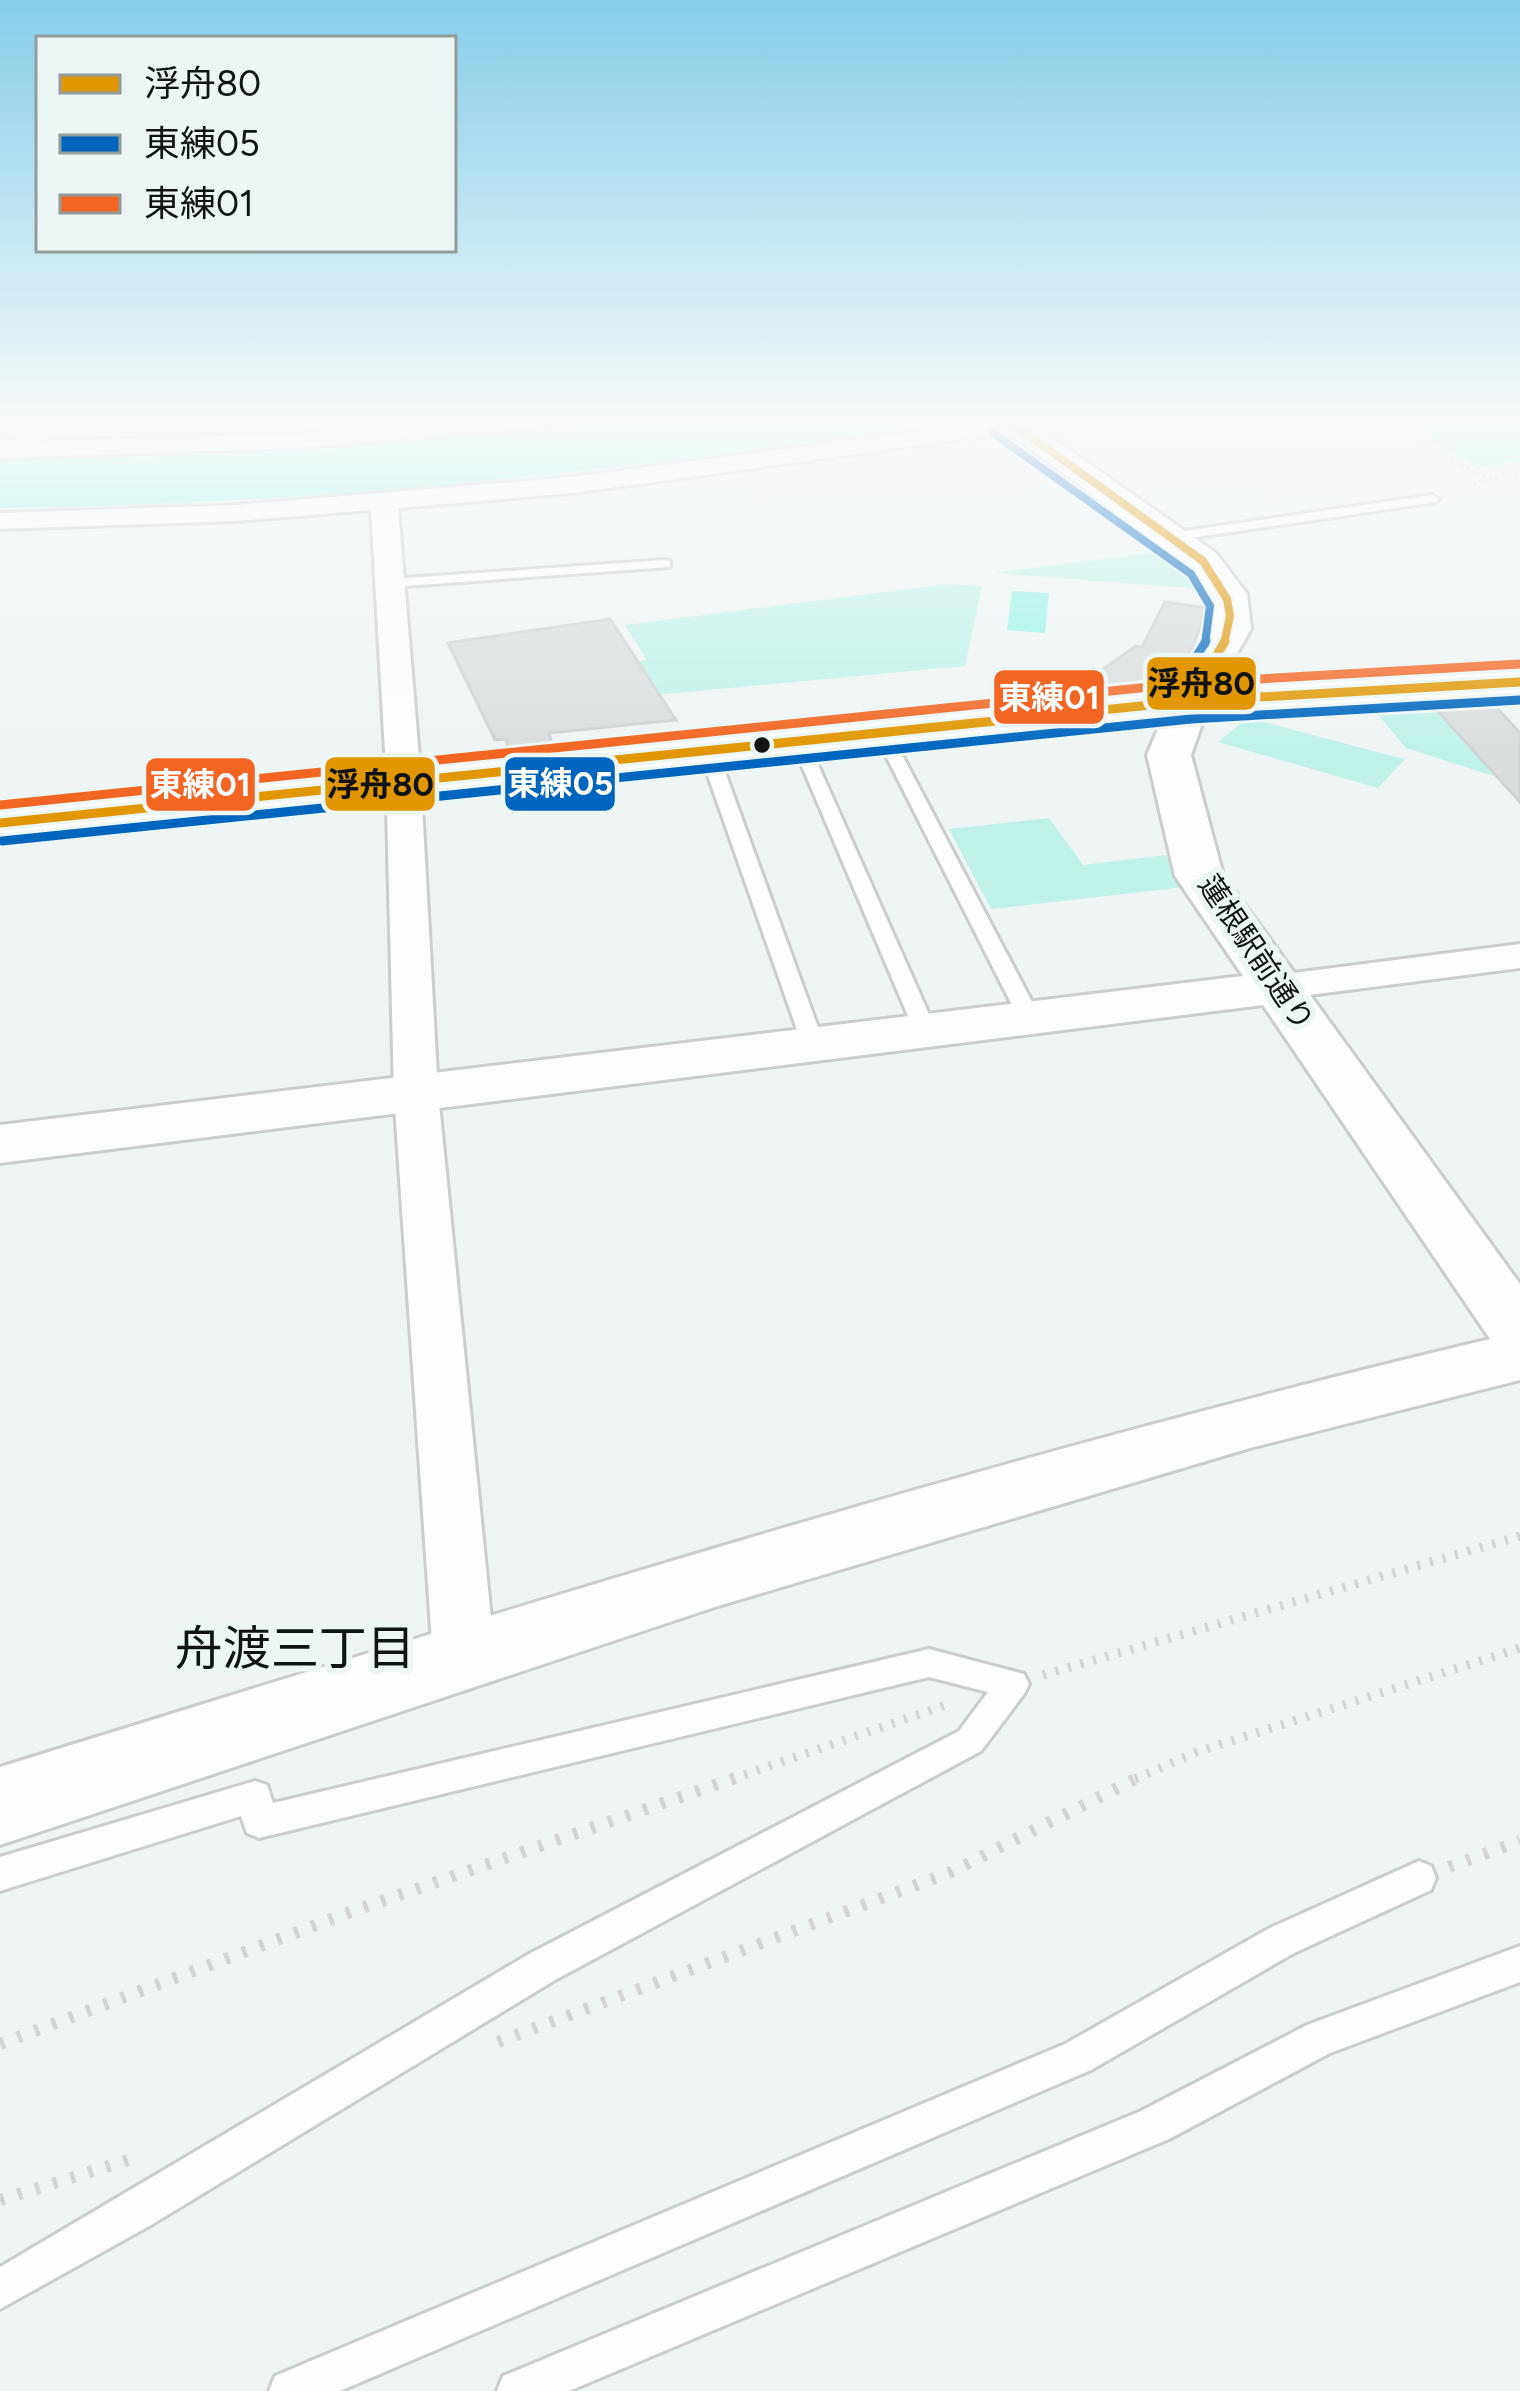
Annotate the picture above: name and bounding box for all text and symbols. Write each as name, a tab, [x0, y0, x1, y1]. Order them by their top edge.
legend	[36, 36, 456, 252]
text: 浮舟80	[144, 62, 261, 105]
text: 東練05	[144, 122, 260, 165]
text: 東練01	[144, 182, 254, 225]
line badge: 浮舟80	[1145, 655, 1258, 712]
text: 浮舟80	[1147, 664, 1255, 703]
line badge: 東練01	[992, 668, 1106, 726]
text: 東練01	[998, 678, 1100, 717]
unlabelled marker	[751, 734, 773, 756]
line badge: 浮舟80	[323, 755, 437, 813]
line badge: 東練05	[503, 755, 617, 813]
line badge: 東練01	[144, 756, 257, 813]
text: 東練05	[507, 764, 613, 803]
text: 東練01	[149, 765, 251, 804]
text: 浮舟80	[326, 765, 434, 804]
street label: 蓮根駅前通り	[1191, 868, 1322, 1038]
district label: 舟渡三丁目	[175, 1619, 415, 1677]

